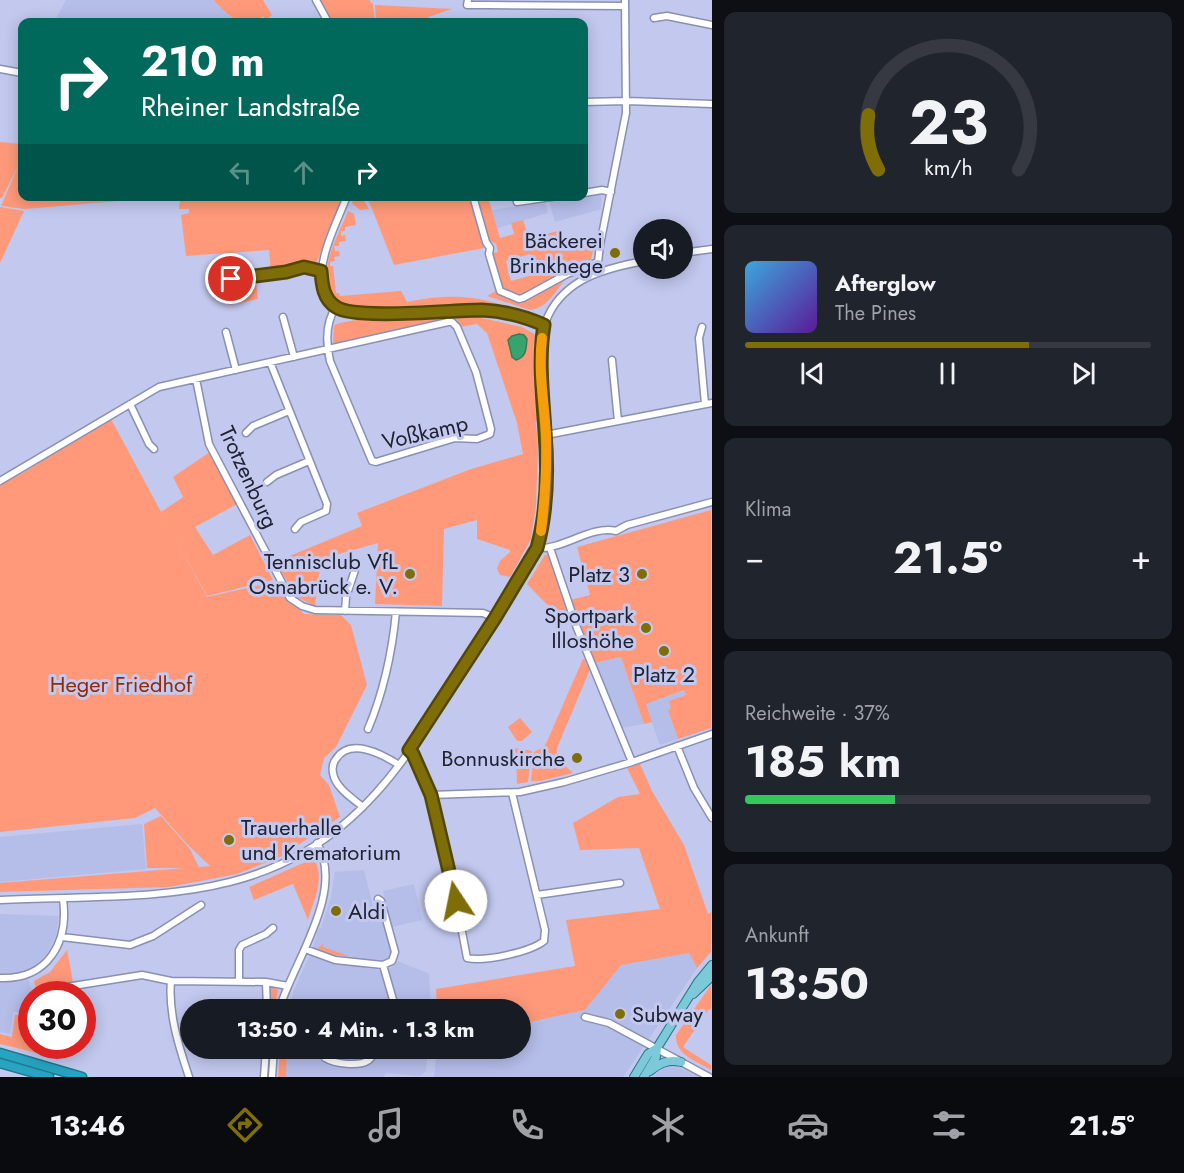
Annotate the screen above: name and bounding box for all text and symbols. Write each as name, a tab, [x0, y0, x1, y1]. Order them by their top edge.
text: 210 m	[141, 31, 265, 92]
icon: right	[42, 42, 120, 120]
text: 23	[908, 77, 988, 167]
text: Rheiner Landstraße	[141, 87, 360, 126]
text: km/h	[924, 152, 972, 183]
icon: left	[224, 156, 257, 189]
icon: ahead	[287, 156, 320, 189]
icon: right	[350, 156, 383, 189]
map controls	[633, 219, 693, 279]
button: sound	[633, 219, 693, 279]
place label: Bäckerei Brinkhege	[509, 224, 603, 281]
marker: Bäckerei Brinkhege	[608, 246, 622, 260]
pin	[205, 253, 256, 304]
icon: arrive	[214, 262, 247, 295]
text: Afterglow	[835, 267, 936, 299]
text: The Pines	[835, 299, 916, 328]
icon: previous	[796, 357, 829, 390]
icon: pause	[931, 357, 964, 390]
icon: next	[1067, 357, 1100, 390]
street label: Voßkamp	[379, 407, 471, 457]
street label: Trotzenburg	[211, 421, 287, 533]
text: Klima	[745, 495, 791, 524]
text: 21.5°	[893, 525, 1002, 590]
text: −	[745, 534, 764, 581]
text: +	[1131, 534, 1151, 581]
place label: Tennisclub VfL Osnabrück e. V.	[249, 545, 398, 602]
place label: Platz 3	[568, 558, 630, 590]
marker: Tennisclub VfL Osnabrück e. V.	[403, 567, 417, 581]
marker: Platz 3	[635, 567, 649, 581]
place label: Sportpark Illoshöhe	[544, 599, 634, 656]
marker: Sportpark Illoshöhe	[639, 621, 653, 635]
marker: Platz 2	[657, 644, 671, 658]
place label: Platz 2	[633, 658, 695, 690]
park label: Heger Friedhof	[50, 668, 193, 700]
text: Reichweite · 37%	[745, 699, 890, 728]
text: 185 km	[745, 729, 902, 794]
place label: Bonnuskirche	[441, 742, 565, 774]
marker: Bonnuskirche	[570, 751, 584, 765]
place label: Trauerhalle und Krematorium	[241, 811, 401, 868]
marker: Trauerhalle und Krematorium	[222, 833, 236, 847]
position arrow	[424, 869, 488, 933]
place label: Aldi	[348, 895, 386, 927]
marker: Aldi	[329, 904, 343, 918]
text: Ankunft	[745, 921, 809, 950]
text: 13:50	[745, 951, 869, 1016]
speed limit sign: 30	[18, 981, 96, 1059]
place label: Subway	[632, 998, 703, 1030]
marker: Subway	[613, 1007, 627, 1021]
text: 13:50 · 4 Min. · 1.3 km	[237, 1013, 474, 1045]
icon: directions	[224, 1104, 266, 1146]
icon: music	[365, 1104, 407, 1146]
icon: phone	[506, 1104, 548, 1146]
icon: climate	[647, 1104, 689, 1146]
icon: car	[787, 1104, 829, 1146]
icon: filters	[928, 1104, 970, 1146]
text: 13:46	[49, 1106, 126, 1145]
text: 21.5°	[1069, 1106, 1135, 1145]

